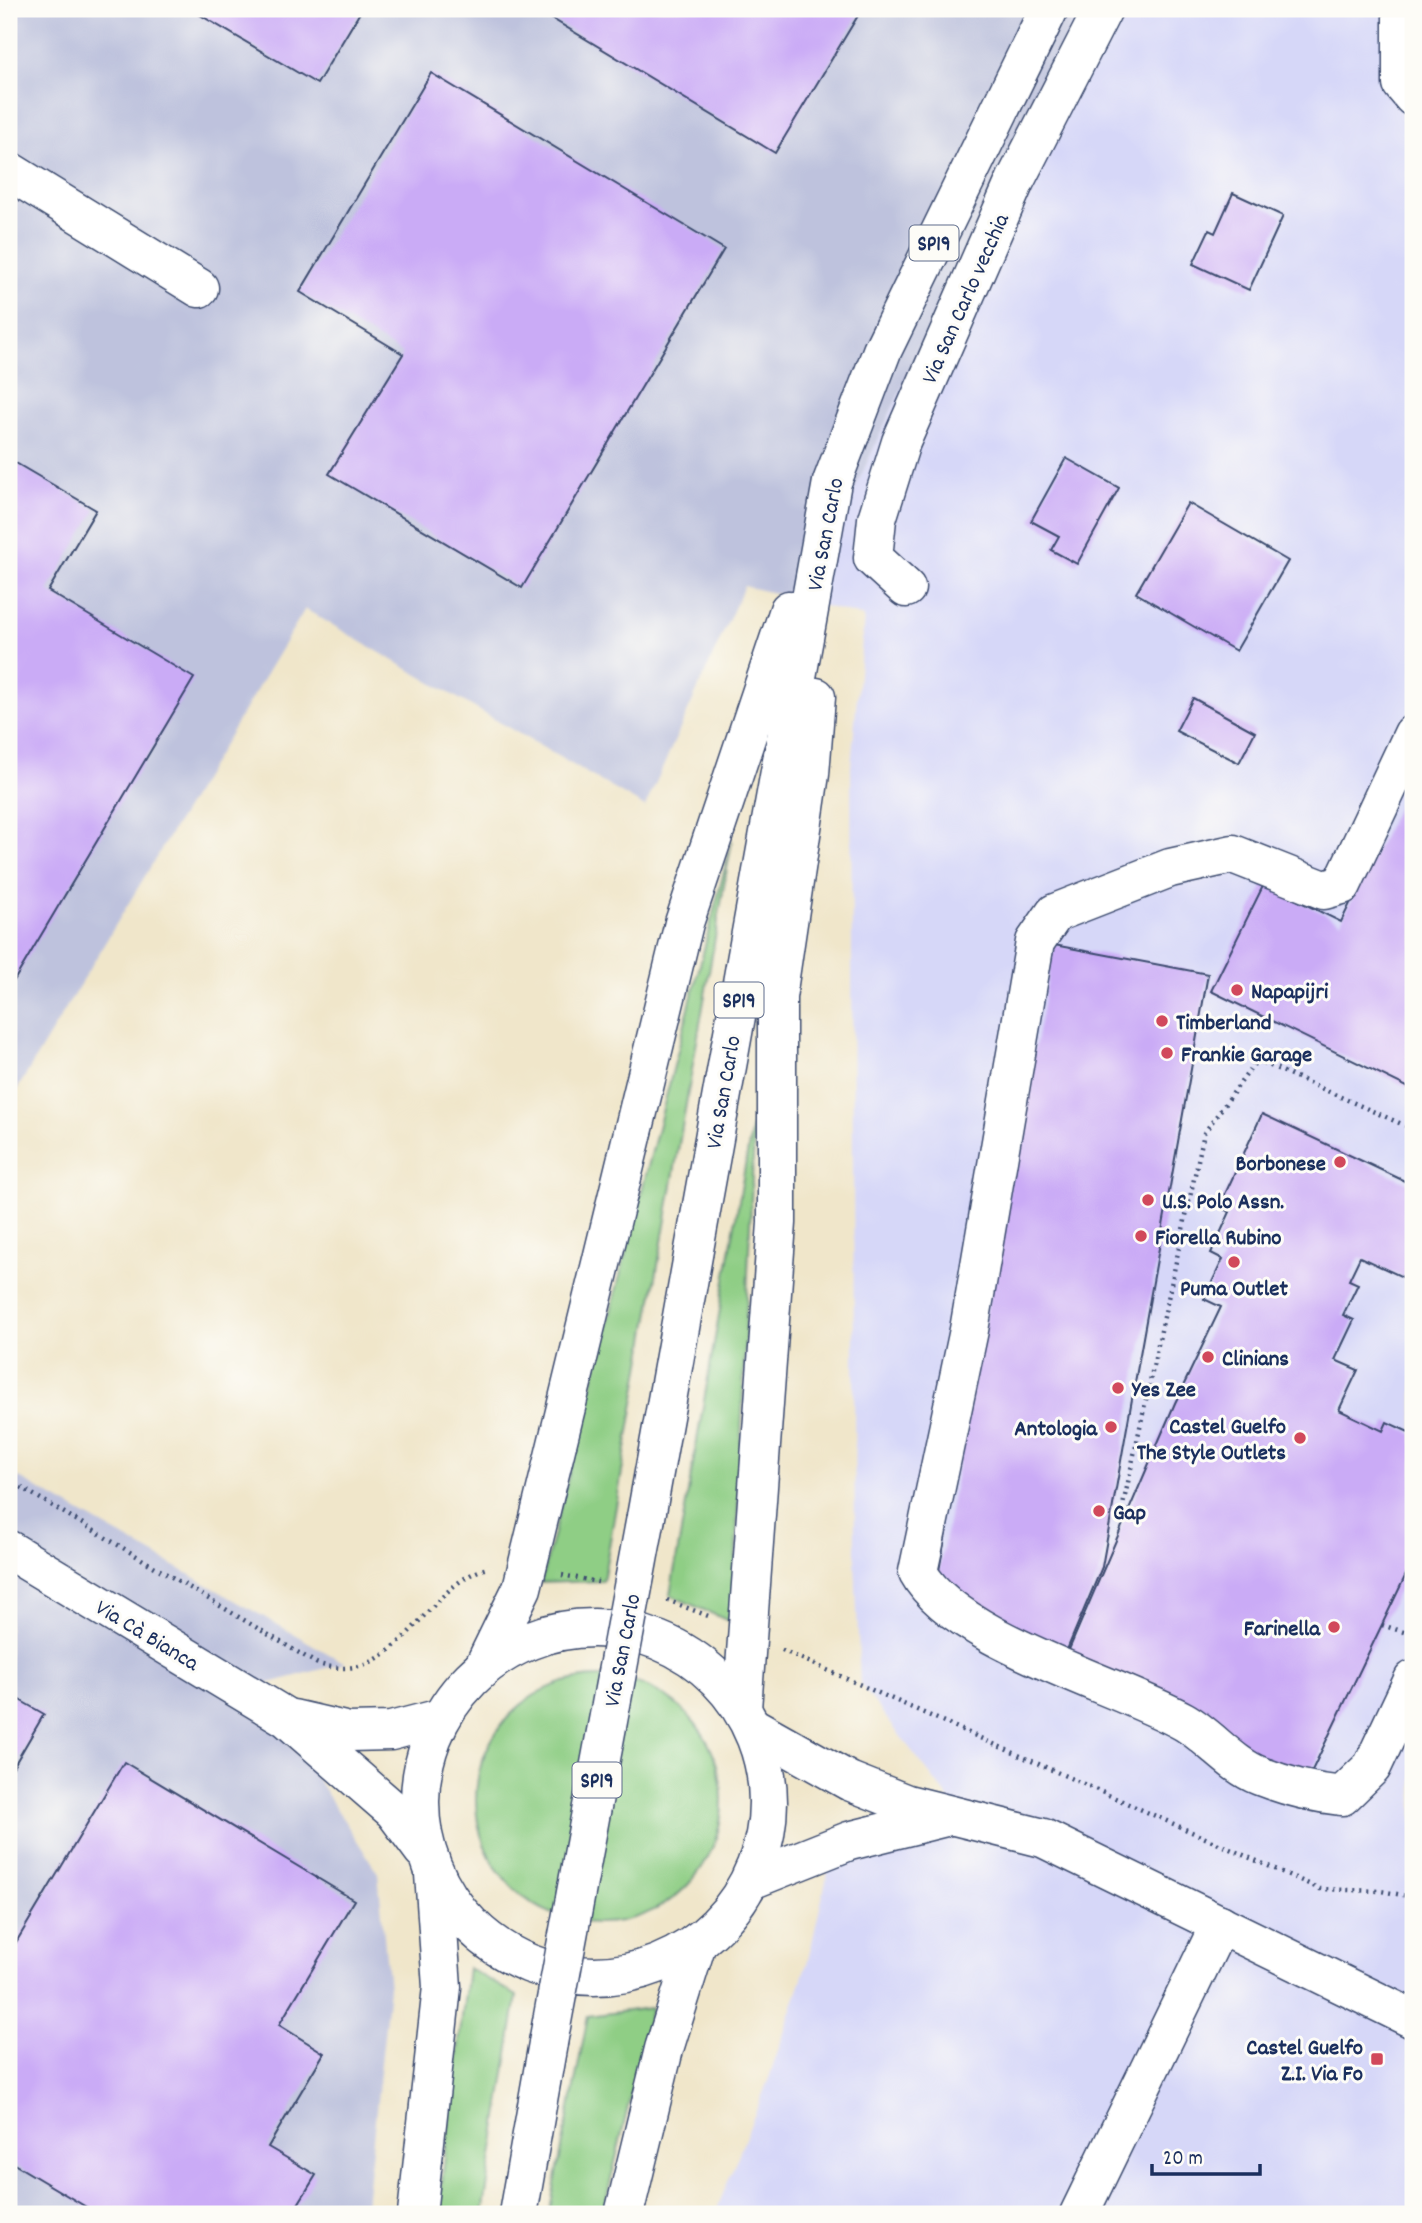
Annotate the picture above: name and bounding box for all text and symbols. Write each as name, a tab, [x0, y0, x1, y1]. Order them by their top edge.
street label: Via San Carlo vecchia	[915, 208, 1020, 390]
road number: SP19	[909, 226, 958, 260]
street label: Via San Carlo	[800, 475, 855, 594]
place label: Napapijri	[1251, 977, 1329, 1010]
road number: SP19	[714, 982, 764, 1018]
marker: Napapijri	[1229, 982, 1245, 998]
place label: Timberland	[1176, 1008, 1272, 1041]
marker: Timberland	[1154, 1013, 1170, 1029]
street label: Via San Carlo	[699, 1033, 752, 1152]
place label: Frankie Garage	[1181, 1040, 1312, 1073]
marker: Frankie Garage	[1159, 1045, 1175, 1061]
place label: Borbonese	[1236, 1149, 1326, 1182]
marker: Borbonese	[1332, 1154, 1348, 1170]
place label: U.S. Polo Assn.	[1162, 1187, 1284, 1220]
marker: U.S. Polo Assn.	[1140, 1192, 1156, 1208]
place label: Fiorella Rubino	[1155, 1223, 1282, 1256]
marker: Fiorella Rubino	[1133, 1228, 1149, 1244]
marker: Puma Outlet	[1226, 1254, 1242, 1270]
place label: Puma Outlet	[1180, 1274, 1288, 1307]
place label: Clinians	[1222, 1344, 1289, 1377]
marker: Clinians	[1200, 1349, 1216, 1365]
place label: Yes Zee	[1131, 1375, 1196, 1408]
marker: Yes Zee	[1110, 1380, 1126, 1396]
place label: Castel Guelfo The Style Outlets	[1137, 1412, 1286, 1471]
place label: Antologia	[1014, 1414, 1098, 1447]
marker: Antologia	[1103, 1419, 1119, 1435]
marker: Castel Guelfo The Style Outlets	[1292, 1430, 1308, 1446]
place label: Gap	[1113, 1498, 1146, 1531]
marker: Gap	[1091, 1503, 1107, 1519]
street label: Via San Carlo	[597, 1591, 652, 1710]
street label: Via Cà Bianca	[88, 1593, 205, 1682]
place label: Farinella	[1244, 1614, 1321, 1647]
marker: Farinella	[1326, 1619, 1342, 1635]
road number: SP19	[572, 1762, 622, 1798]
place label: Castel Guelfo Z.I. Via Fo	[1246, 2033, 1363, 2092]
marker: Castel Guelfo Z.I. Via Fo	[1369, 2051, 1385, 2067]
scale bar	[1152, 2132, 1261, 2176]
text: 20 m	[1163, 2145, 1203, 2175]

